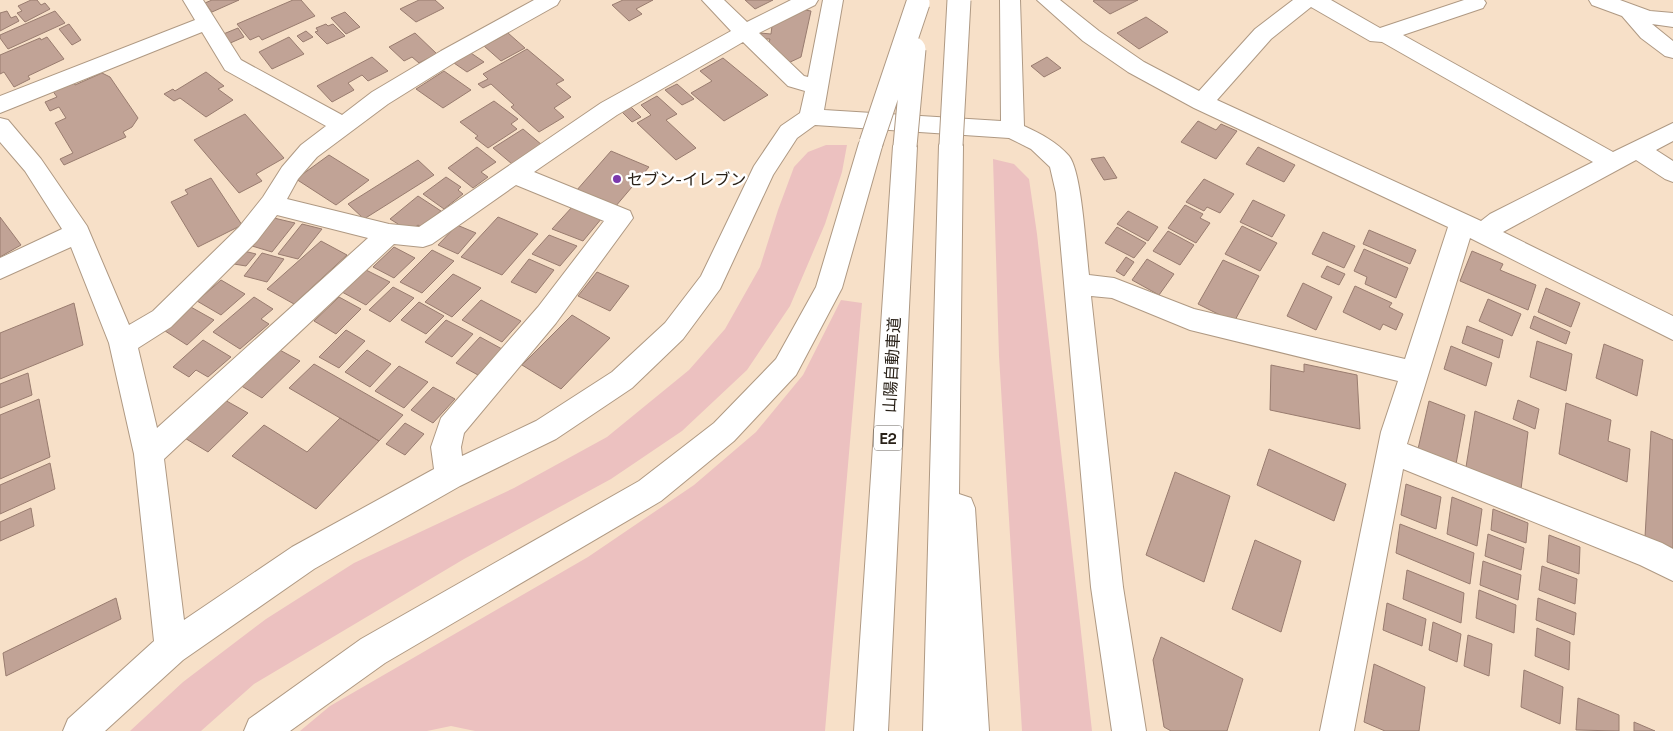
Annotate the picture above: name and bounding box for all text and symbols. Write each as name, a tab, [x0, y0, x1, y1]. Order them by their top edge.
place label: セブン-イレブン	[627, 169, 746, 190]
marker: セブン-イレブン	[611, 173, 623, 185]
street label: 山陽自動車道	[879, 317, 905, 413]
road number: E2	[874, 426, 902, 450]

